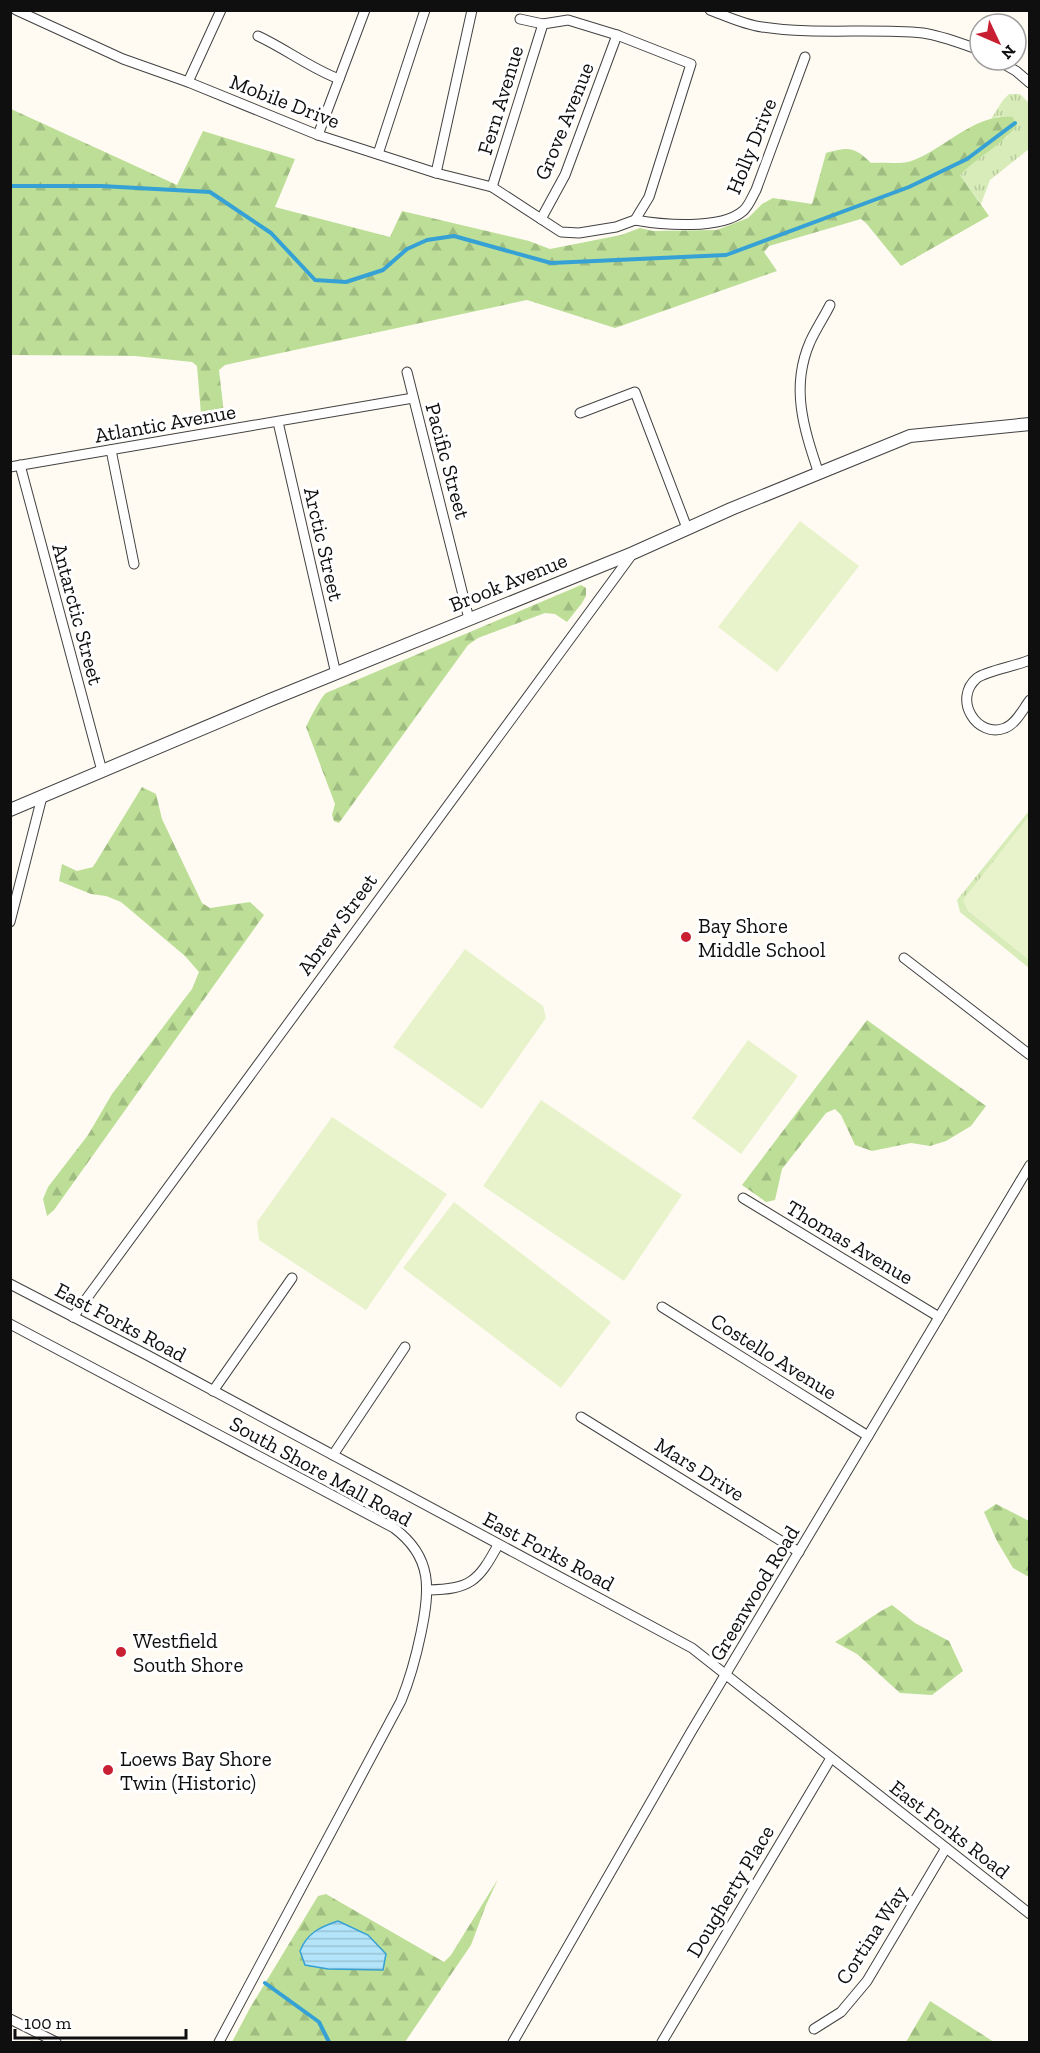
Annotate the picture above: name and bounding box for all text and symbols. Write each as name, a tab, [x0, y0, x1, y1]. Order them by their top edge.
north arrow	[968, 12, 1028, 72]
text: N	[997, 41, 1019, 63]
street label: Fern Avenue	[472, 42, 528, 158]
street label: Grove Avenue	[529, 58, 599, 183]
street label: Mobile Drive	[227, 69, 344, 133]
street label: Holly Drive	[720, 94, 782, 198]
street label: Atlantic Avenue	[92, 398, 238, 448]
street label: Pacific Street	[420, 400, 476, 522]
street label: Arctic Street	[299, 485, 349, 603]
street label: Antarctic Street	[47, 540, 109, 688]
street label: Brook Avenue	[446, 547, 571, 617]
street label: Abrew Street	[292, 868, 382, 979]
place label: Bay Shore Middle School	[698, 913, 826, 962]
marker: Bay Shore Middle School	[679, 930, 693, 944]
street label: Thomas Avenue	[782, 1194, 918, 1290]
street label: East Forks Road	[51, 1277, 191, 1367]
street label: Costello Avenue	[706, 1307, 842, 1405]
street label: South Shore Mall Road	[225, 1410, 417, 1532]
street label: Mars Drive	[651, 1432, 749, 1506]
street label: East Forks Road	[479, 1506, 619, 1596]
street label: Greenwood Road	[704, 1520, 804, 1665]
place label: Westfield South Shore	[133, 1628, 243, 1677]
marker: Westfield South Shore	[114, 1645, 128, 1659]
place label: Loews Bay Shore Twin (Historic)	[120, 1746, 272, 1795]
marker: Loews Bay Shore Twin (Historic)	[101, 1763, 115, 1777]
street label: East Forks Road	[885, 1774, 1015, 1884]
street label: Dougherty Place	[681, 1820, 779, 1961]
street label: Cortina Way	[830, 1881, 912, 1989]
scale bar	[15, 2002, 186, 2040]
text: 100 m	[24, 2012, 72, 2034]

